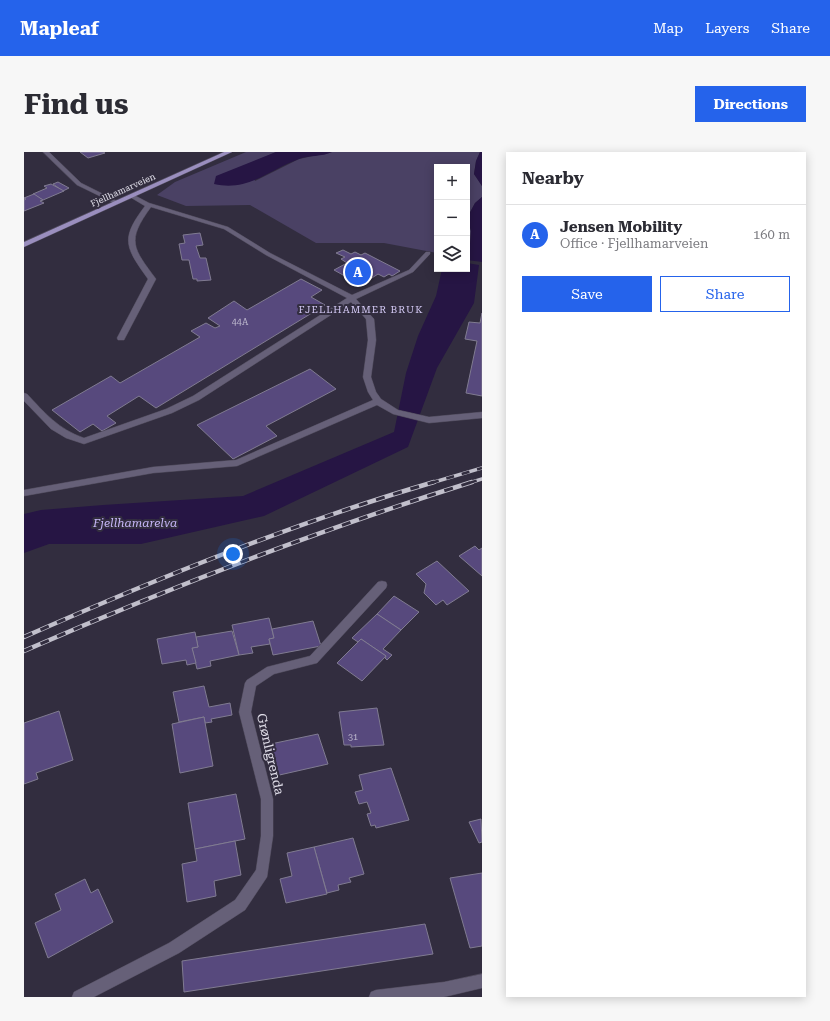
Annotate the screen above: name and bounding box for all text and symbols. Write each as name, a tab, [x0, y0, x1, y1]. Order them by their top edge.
text: Mapleaf	[20, 17, 99, 40]
text: Map	[653, 20, 683, 36]
text: Layers	[705, 20, 749, 36]
text: Share	[771, 20, 810, 36]
button: Directions	[695, 86, 806, 122]
text: Find us	[24, 88, 128, 121]
map controls	[434, 164, 470, 272]
button: +	[434, 164, 470, 200]
text: Nearby	[522, 168, 584, 188]
street label: Fjellhamarveien	[89, 171, 157, 209]
button: −	[434, 200, 470, 236]
text: Jensen Mobility	[560, 218, 682, 236]
text: A	[530, 227, 540, 242]
text: 160 m	[753, 227, 790, 242]
button: layers	[434, 236, 470, 272]
text: Office · Fjellhamarveien	[560, 236, 708, 251]
pin: A	[345, 257, 371, 287]
button: Save	[522, 276, 652, 312]
button: Share	[660, 276, 790, 312]
district label: FJELLHAMMER BRUK	[299, 304, 423, 315]
house number: 44A	[232, 317, 249, 327]
water label: Fjellhamarelva	[92, 516, 177, 530]
your location	[223, 544, 243, 564]
street label: Grønligrenda	[254, 712, 287, 796]
house number: 31	[348, 732, 358, 742]

